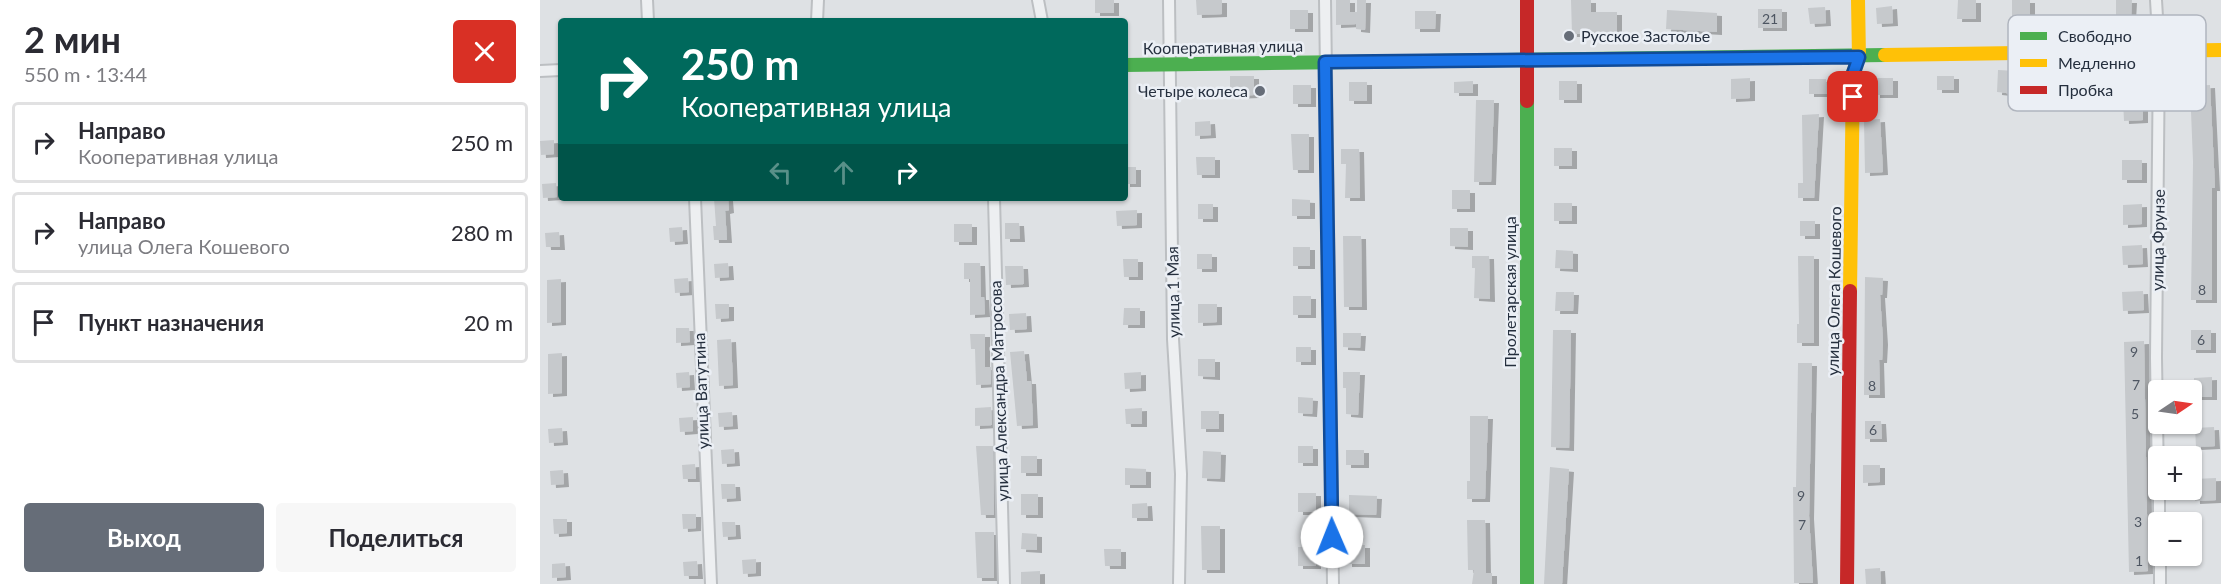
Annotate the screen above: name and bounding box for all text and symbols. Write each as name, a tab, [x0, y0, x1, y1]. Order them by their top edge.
house number: 21	[1762, 10, 1778, 27]
legend	[2008, 15, 2206, 111]
text: 2 мин	[24, 17, 121, 61]
button: close	[453, 20, 516, 83]
place label: Русское Застолье	[1581, 26, 1710, 45]
text: Свободно	[2058, 26, 2132, 45]
marker: Русское Застолье	[1562, 29, 1576, 43]
street label: Кооперативная улица	[1143, 36, 1303, 57]
text: 250 m	[681, 39, 799, 89]
icon: right	[582, 42, 660, 120]
text: Медленно	[2058, 53, 2136, 72]
text: 550 m · 13:44	[24, 62, 147, 86]
pin	[1827, 71, 1878, 122]
icon: arrive	[1836, 80, 1869, 113]
text: Пробка	[2058, 80, 2113, 99]
place label: Четыре колеса	[1138, 81, 1248, 100]
marker: Четыре колеса	[1253, 84, 1267, 98]
text: Кооперативная улица	[681, 90, 952, 123]
text: Направо	[78, 117, 166, 144]
icon: right	[27, 126, 60, 159]
text: 250 m	[451, 129, 513, 156]
text: Кооперативная улица	[78, 144, 278, 168]
icon: left	[764, 156, 797, 189]
icon: ahead	[827, 156, 860, 189]
icon: right	[890, 156, 923, 189]
street label: улица Фрунзе	[2147, 189, 2168, 291]
street label: улица Олега Кошевого	[1823, 206, 1844, 376]
text: Направо	[78, 207, 166, 234]
icon: right	[27, 216, 60, 249]
street label: Пролетарская улица	[1500, 216, 1519, 368]
text: 280 m	[451, 219, 513, 246]
text: улица Олега Кошевого	[78, 234, 290, 258]
street label: улица 1 Мая	[1162, 246, 1183, 338]
street label: улица Александра Матросова	[985, 280, 1012, 502]
house number: 8	[2198, 281, 2206, 298]
icon: arrive	[27, 306, 60, 339]
text: Пункт назначения	[78, 309, 264, 336]
text: 20 m	[464, 309, 513, 336]
house number: 6	[2197, 331, 2205, 348]
street label: улица Ватутина	[689, 333, 712, 449]
house number: 9	[2130, 343, 2138, 360]
house number: 7	[2132, 376, 2140, 393]
house number: 8	[1868, 377, 1876, 394]
north arrow	[2148, 380, 2202, 434]
map controls	[2148, 380, 2202, 566]
house number: 5	[2131, 405, 2139, 422]
house number: 6	[1869, 421, 1877, 438]
button: +	[2148, 446, 2202, 500]
house number: 9	[1797, 487, 1805, 504]
button: Выход	[24, 503, 264, 572]
button: Поделиться	[276, 503, 516, 572]
position arrow	[1300, 505, 1364, 569]
button: −	[2148, 512, 2202, 566]
house number: 3	[2134, 513, 2142, 530]
house number: 7	[1798, 516, 1806, 533]
house number: 1	[2135, 552, 2143, 569]

